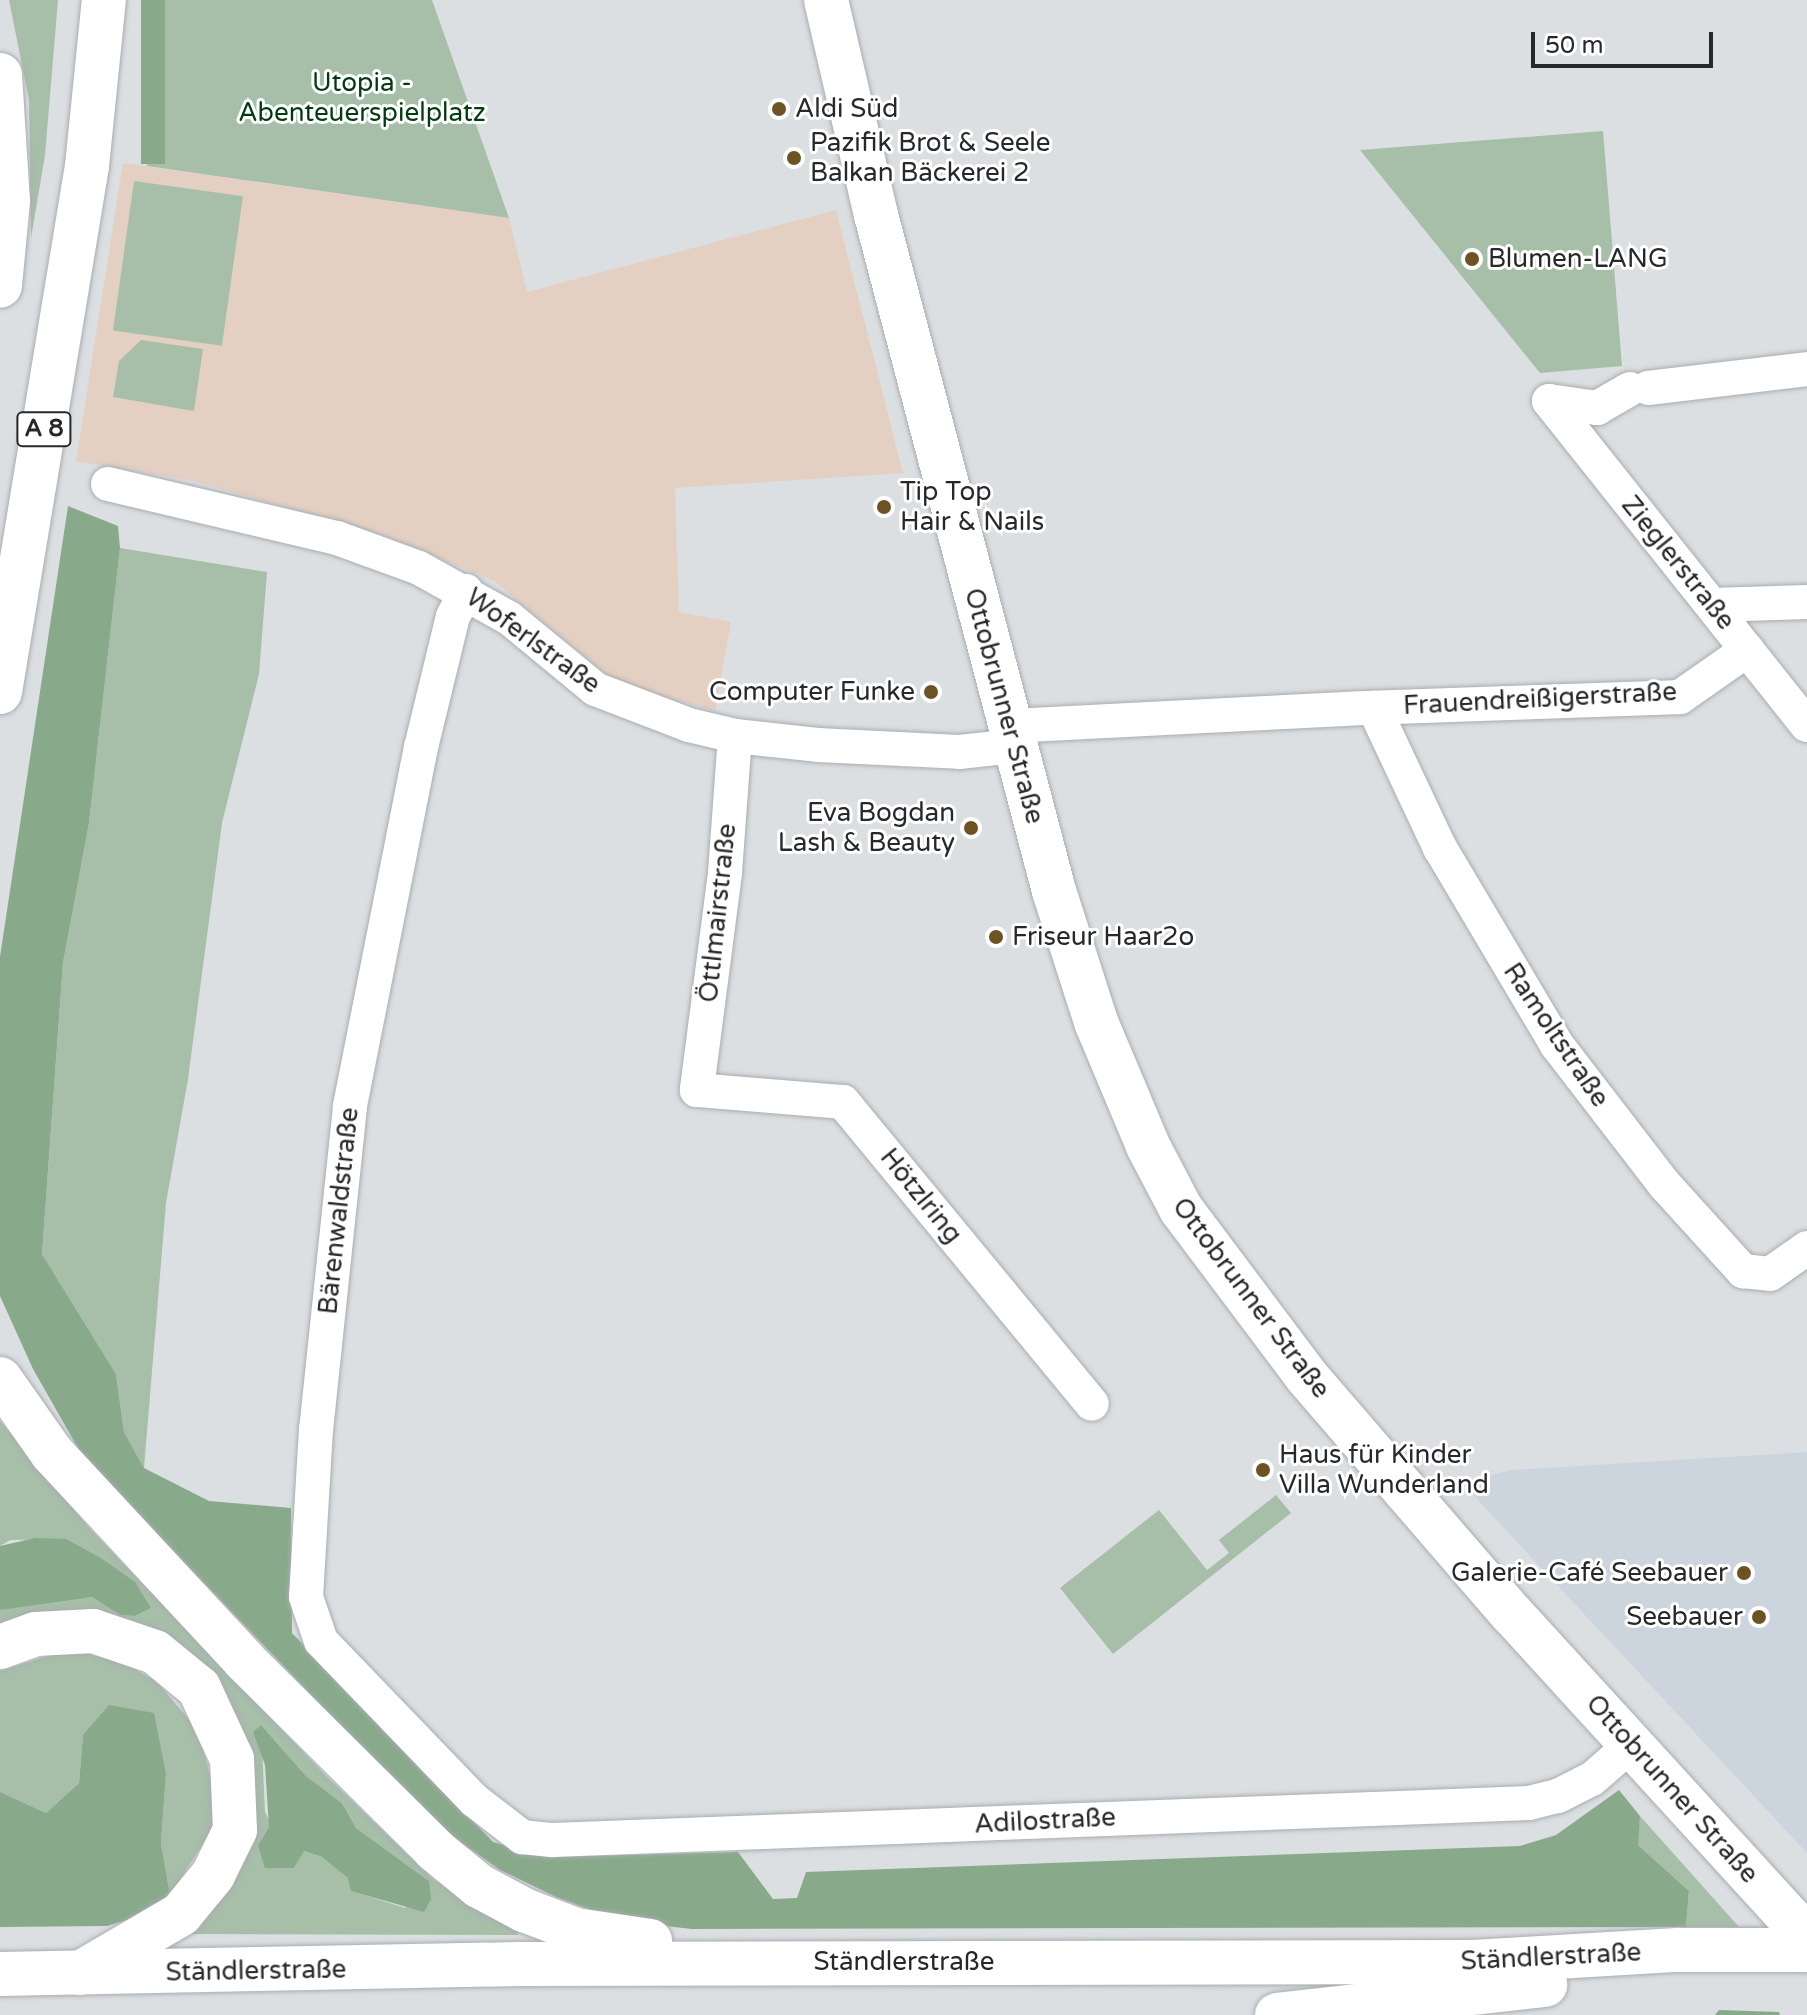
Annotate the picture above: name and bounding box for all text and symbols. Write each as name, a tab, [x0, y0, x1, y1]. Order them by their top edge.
scale bar	[1535, 16, 1717, 66]
text: 50 m	[1545, 31, 1603, 60]
park label: Utopia - Abenteuerspielplatz	[238, 67, 486, 128]
place label: Aldi Süd	[795, 93, 898, 125]
marker: Aldi Süd	[770, 100, 788, 118]
place label: Pazifik Brot & Seele Balkan Bäckerei 2	[810, 127, 1051, 188]
marker: Pazifik Brot & Seele Balkan Bäckerei 2	[785, 149, 803, 167]
place label: Blumen-LANG	[1488, 243, 1668, 275]
marker: Blumen-LANG	[1463, 250, 1481, 268]
road number: A 8	[16, 409, 72, 449]
place label: Tip Top Hair & Nails	[900, 476, 1044, 538]
street label: Zieglerstraße	[1615, 490, 1741, 636]
marker: Tip Top Hair & Nails	[875, 498, 893, 516]
street label: Woferlstraße	[460, 582, 606, 700]
street label: Ottobrunner Straße	[958, 585, 1050, 827]
place label: Computer Funke	[709, 676, 915, 708]
street label: Frauendreißigerstraße	[1402, 676, 1678, 722]
marker: Computer Funke	[922, 683, 940, 701]
place label: Eva Bogdan Lash & Beauty	[778, 797, 955, 858]
marker: Eva Bogdan Lash & Beauty	[962, 819, 980, 837]
street label: Öttlmairstraße	[693, 822, 743, 1004]
place label: Friseur Haar2o	[1012, 921, 1194, 953]
marker: Friseur Haar2o	[987, 928, 1005, 946]
street label: Ramoltstraße	[1496, 957, 1616, 1113]
street label: Bärenwaldstraße	[313, 1106, 365, 1316]
street label: Hötzlring	[873, 1142, 969, 1250]
street label: Ottobrunner Straße	[1166, 1192, 1336, 1404]
place label: Haus für Kinder Villa Wunderland	[1279, 1439, 1489, 1500]
marker: Haus für Kinder Villa Wunderland	[1254, 1461, 1272, 1479]
place label: Galerie-Café Seebauer	[1451, 1557, 1728, 1589]
marker: Galerie-Café Seebauer	[1735, 1564, 1753, 1582]
place label: Seebauer	[1626, 1601, 1743, 1633]
marker: Seebauer	[1750, 1608, 1768, 1626]
street label: Ottobrunner Straße	[1579, 1689, 1765, 1889]
street label: Adilostraße	[973, 1802, 1117, 1840]
street label: Ständlerstraße	[1460, 1937, 1642, 1977]
street label: Ständlerstraße	[814, 1946, 994, 1978]
street label: Ständlerstraße	[165, 1954, 347, 1988]

